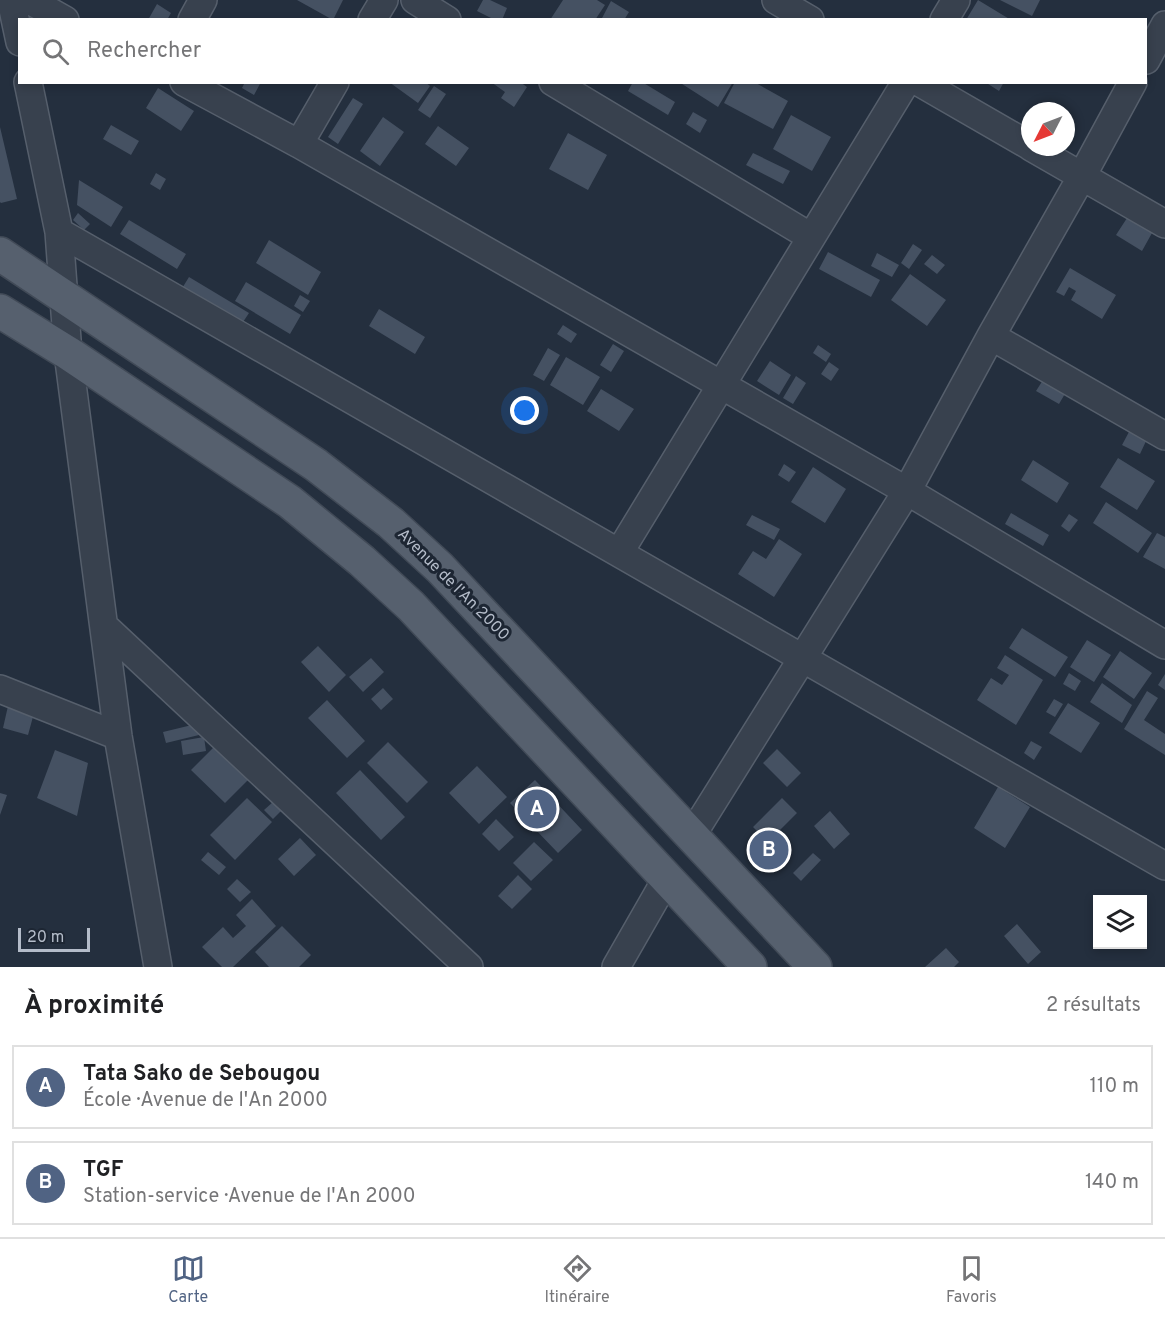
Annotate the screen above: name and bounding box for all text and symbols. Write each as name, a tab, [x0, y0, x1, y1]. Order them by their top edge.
search box	[18, 18, 1147, 84]
icon: search	[39, 35, 72, 68]
text: Rechercher	[87, 38, 201, 65]
north arrow	[1021, 102, 1075, 156]
your location	[510, 396, 539, 425]
street label: Avenue de l'An 2000	[393, 525, 513, 645]
pin: A	[518, 786, 556, 832]
pin: B	[750, 828, 788, 872]
map controls	[1093, 895, 1147, 949]
button: layers	[1093, 895, 1147, 949]
scale bar	[18, 925, 90, 952]
text: 20 m	[27, 928, 64, 948]
text: À proximité	[24, 990, 164, 1023]
text: 2 résultats	[1046, 993, 1141, 1019]
text: Tata Sako de Sebougou	[83, 1061, 320, 1088]
text: A	[38, 1074, 53, 1100]
text: 110 m	[1090, 1074, 1139, 1100]
text: École · Avenue de l'An 2000	[83, 1088, 328, 1114]
text: TGF	[83, 1157, 123, 1184]
text: B	[39, 1170, 52, 1196]
text: 140 m	[1085, 1170, 1139, 1196]
text: Station-service · Avenue de l'An 2000	[83, 1184, 416, 1210]
tab: Carte	[168, 1252, 208, 1308]
tab: Itinéraire	[545, 1252, 610, 1308]
tab: Favoris	[946, 1252, 997, 1308]

